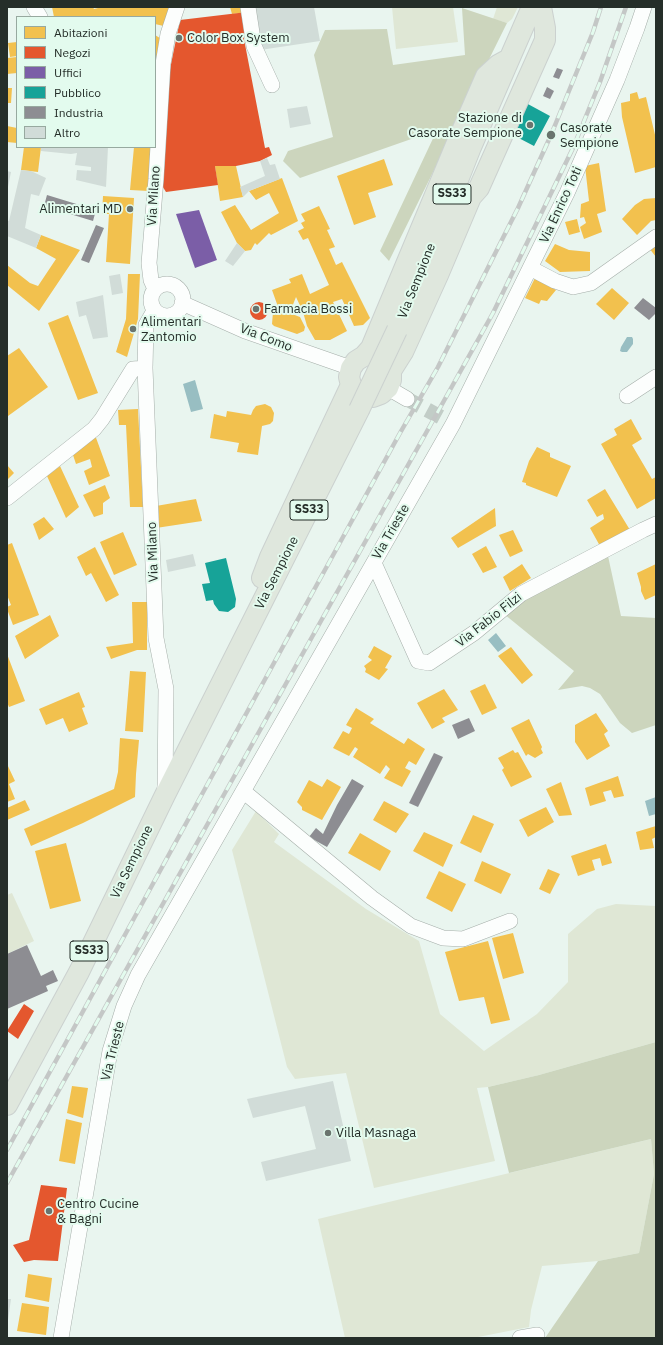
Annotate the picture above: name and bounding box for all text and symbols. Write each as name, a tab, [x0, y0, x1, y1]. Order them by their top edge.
legend	[16, 16, 156, 148]
text: Abitazioni	[54, 25, 107, 40]
place label: Color Box System	[187, 30, 290, 46]
marker: Color Box System	[174, 33, 184, 43]
text: Negozi	[54, 45, 91, 60]
text: Uffici	[54, 65, 82, 80]
text: Pubblico	[54, 85, 101, 100]
text: Industria	[54, 105, 103, 120]
place label: Stazione di Casorate Sempione	[408, 110, 522, 141]
marker: Stazione di Casorate Sempione	[525, 120, 535, 130]
place label: Casorate Sempione	[560, 120, 619, 151]
text: Altro	[54, 125, 80, 140]
marker: Casorate Sempione	[545, 129, 557, 141]
street label: Via Enrico Toti	[536, 164, 586, 246]
street label: Via Milano	[144, 165, 164, 227]
road number: SS33	[433, 184, 471, 204]
place label: Alimentari MD	[39, 201, 122, 217]
marker: Alimentari MD	[125, 204, 135, 214]
street label: Via Sempione	[395, 241, 439, 321]
place label: Farmacia Bossi	[264, 301, 352, 317]
marker: Farmacia Bossi	[251, 304, 261, 314]
place label: Alimentari Zantomio	[141, 314, 202, 345]
street label: Via Como	[237, 321, 295, 355]
marker: Alimentari Zantomio	[128, 324, 138, 334]
road number: SS33	[290, 500, 328, 520]
street label: Via Trieste	[369, 502, 413, 562]
street label: Via Milano	[144, 522, 162, 582]
street label: Via Sempione	[252, 534, 302, 612]
street label: Via Fabio Filzi	[453, 589, 525, 651]
street label: Via Sempione	[107, 823, 157, 901]
road number: SS33	[70, 941, 108, 961]
street label: Via Trieste	[98, 1019, 128, 1083]
place label: Villa Masnaga	[336, 1125, 416, 1141]
marker: Villa Masnaga	[323, 1128, 333, 1138]
place label: Centro Cucine & Bagni	[57, 1196, 139, 1227]
marker: Centro Cucine & Bagni	[44, 1206, 54, 1216]

